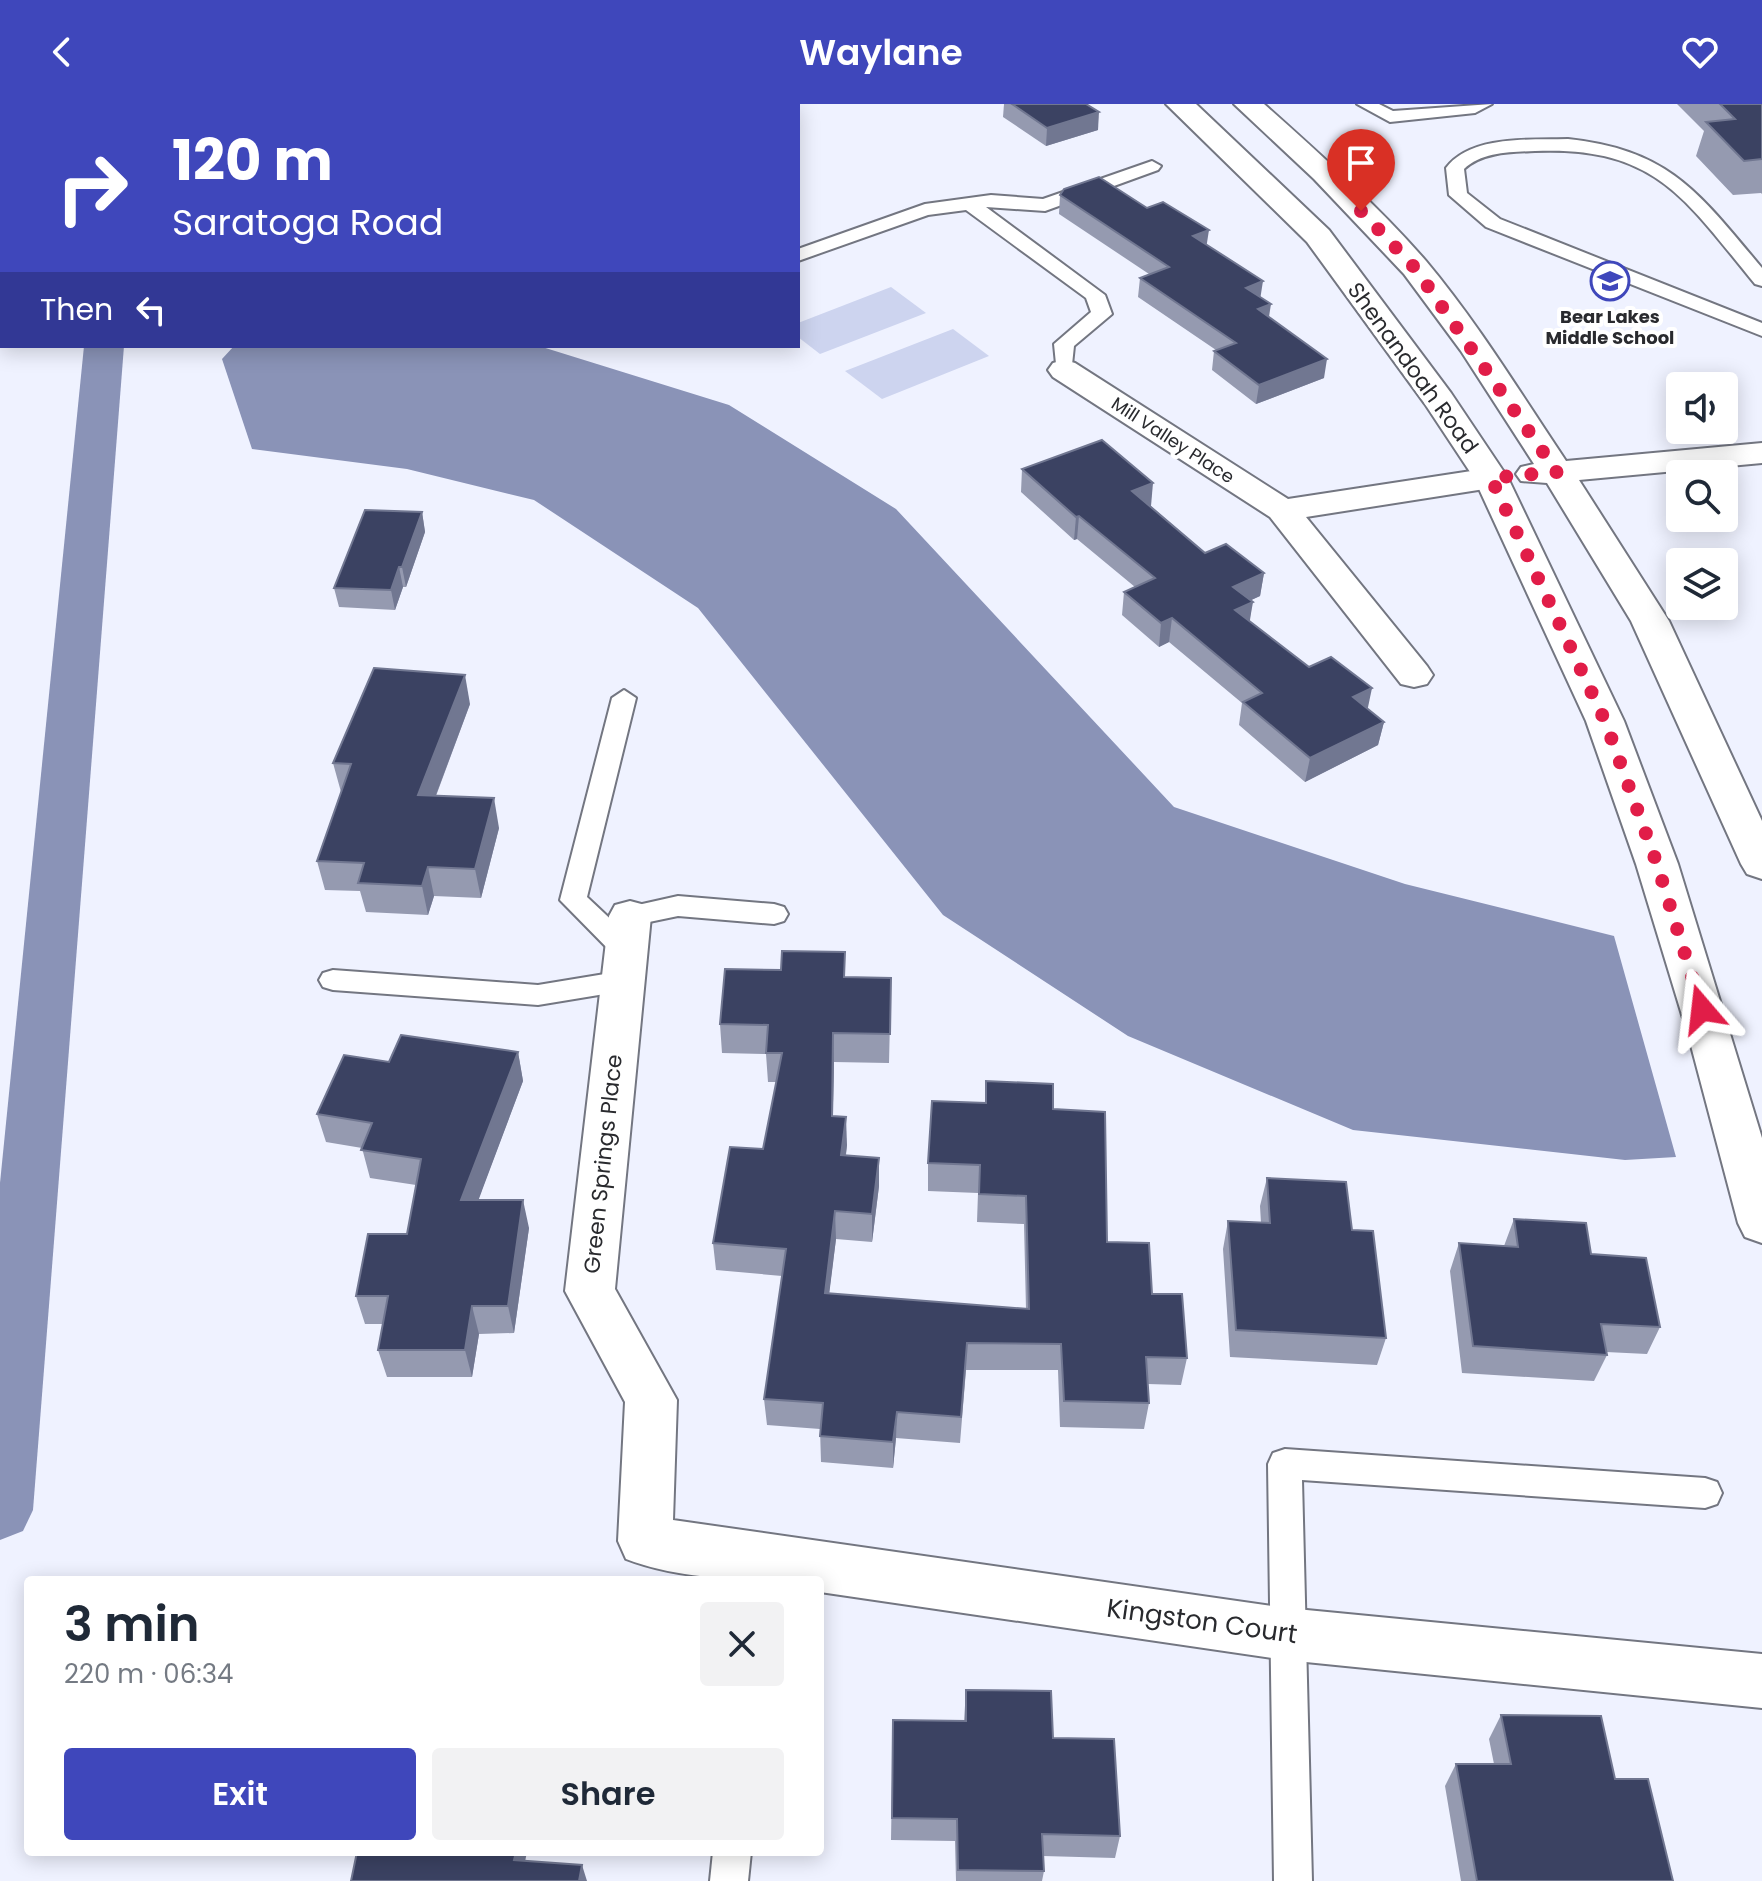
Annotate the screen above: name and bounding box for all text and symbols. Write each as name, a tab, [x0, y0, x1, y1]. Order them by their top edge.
text: Waylane	[799, 27, 963, 78]
icon: back	[40, 30, 84, 74]
icon: heart	[1678, 30, 1722, 74]
text: 120 m	[172, 121, 333, 200]
pin	[1327, 129, 1395, 211]
icon: right	[40, 136, 144, 240]
icon: arrive	[1339, 141, 1383, 185]
text: Saratoga Road	[172, 197, 443, 248]
school or university icon: Bear Lakes Middle School	[1589, 260, 1631, 302]
street label: Shenandoah Road	[1340, 276, 1486, 460]
text: Then	[40, 288, 113, 331]
icon: left	[129, 288, 173, 332]
place label: Bear Lakes Middle School	[1546, 304, 1674, 350]
map controls	[1666, 372, 1738, 620]
button: sound	[1666, 372, 1738, 444]
street label: Mill Valley Place	[1107, 391, 1239, 489]
button: search	[1666, 460, 1738, 532]
button: layers	[1666, 548, 1738, 620]
position arrow	[1660, 967, 1744, 1051]
street label: Green Springs Place	[576, 1053, 630, 1275]
street label: Kingston Court	[1104, 1590, 1300, 1652]
text: 3 min	[64, 1591, 200, 1658]
button: close	[700, 1602, 784, 1686]
text: 220 m · 06:34	[64, 1656, 233, 1692]
button: Exit	[64, 1748, 416, 1840]
button: Share	[432, 1748, 784, 1840]

